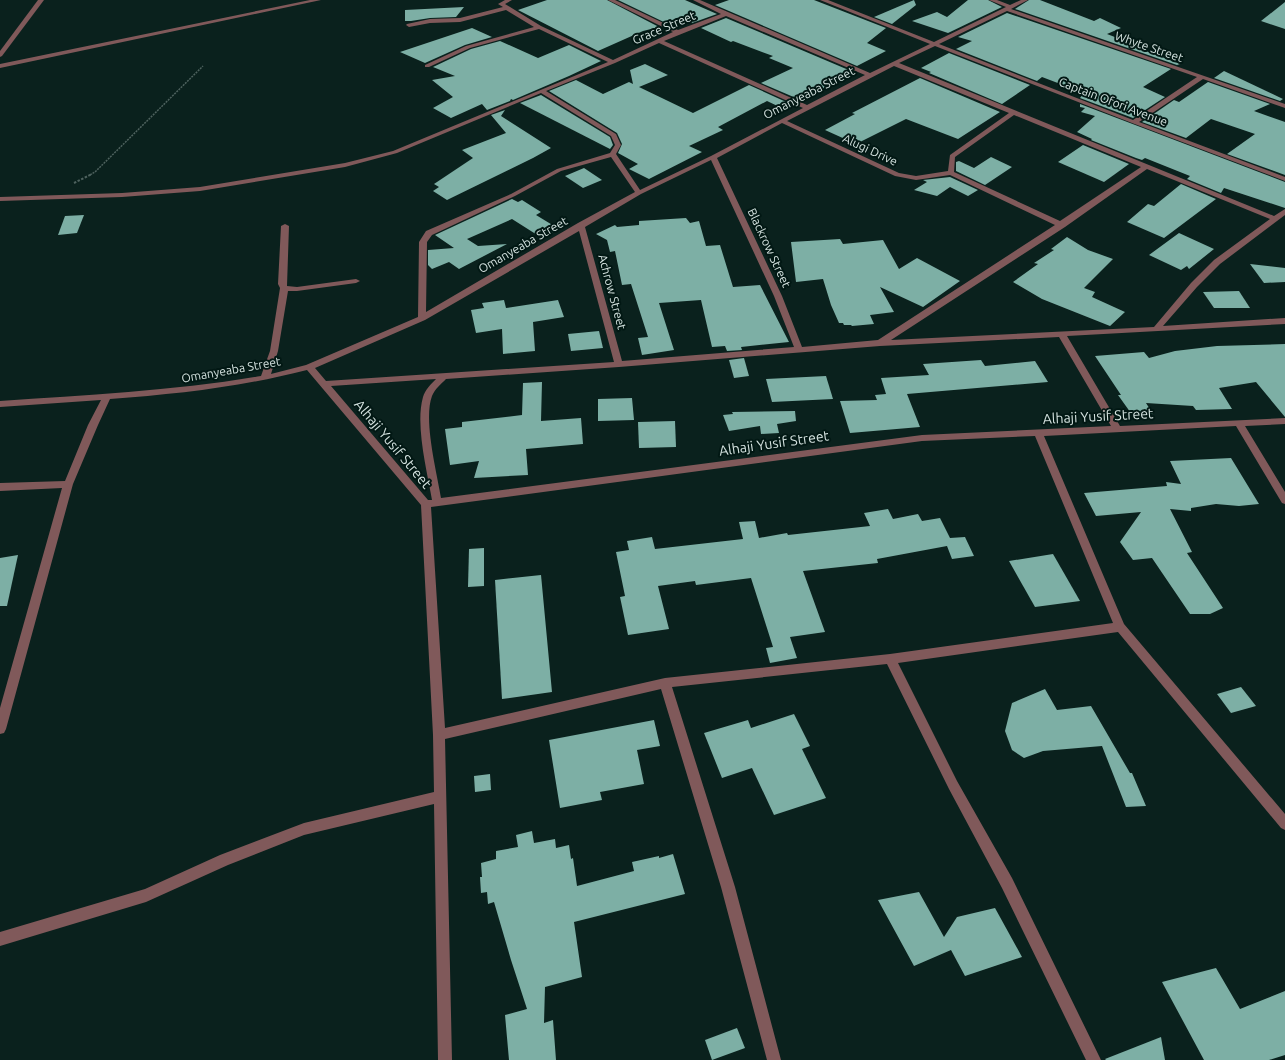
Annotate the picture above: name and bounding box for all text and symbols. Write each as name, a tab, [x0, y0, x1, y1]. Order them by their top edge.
street label: Grace Street	[630, 8, 697, 47]
street label: Whyte Street	[1113, 29, 1185, 64]
street label: Omanyeaba Street	[761, 64, 857, 121]
street label: Captain Ofori Avenue	[1057, 75, 1169, 128]
street label: Alugi Drive	[841, 131, 900, 168]
street label: Blackrow Street	[745, 206, 794, 290]
street label: Omanyeaba Street	[476, 214, 570, 275]
street label: Achrow Street	[596, 253, 629, 331]
street label: Omanyeaba Street	[180, 354, 282, 385]
street label: Alhaji Yusif Street	[351, 396, 435, 492]
street label: Alhaji Yusif Street	[1042, 405, 1154, 427]
street label: Alhaji Yusif Street	[718, 427, 830, 459]

